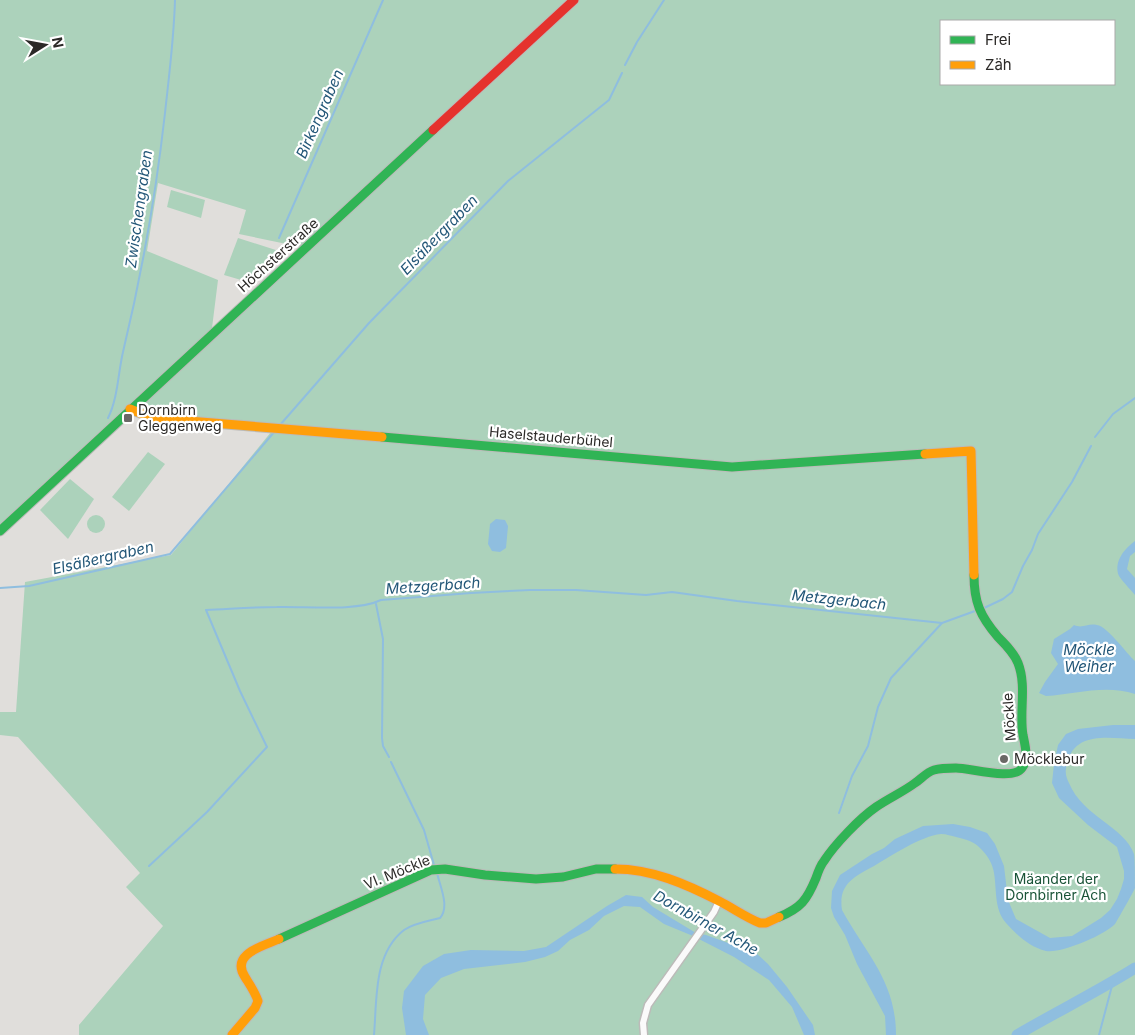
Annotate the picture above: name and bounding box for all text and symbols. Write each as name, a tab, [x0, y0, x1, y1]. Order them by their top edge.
north arrow	[20, 20, 70, 70]
legend	[940, 20, 1115, 85]
text: Frei	[985, 30, 1011, 49]
text: N	[49, 36, 68, 49]
text: Zäh	[985, 55, 1012, 74]
water label: Birkengraben	[291, 66, 348, 161]
water label: Zwischengraben	[121, 149, 156, 269]
water label: Elsäßergraben	[396, 191, 482, 279]
street label: Höchsterstraße	[234, 214, 321, 295]
place label: Dornbirn Gleggenweg	[138, 401, 222, 434]
marker: Dornbirn Gleggenweg	[122, 412, 134, 424]
street label: Haselstauderbühel	[488, 423, 614, 450]
water label: Elsäßergraben	[50, 537, 156, 578]
water label: Metzgerbach	[385, 573, 481, 598]
water label: Metzgerbach	[791, 585, 887, 614]
water label: Möckle Weiher	[1063, 640, 1115, 676]
street label: Möckle	[998, 692, 1019, 742]
place label: Möcklebur	[1014, 750, 1084, 767]
marker: Möcklebur	[998, 753, 1010, 765]
street label: VI. Möckle	[361, 851, 432, 892]
park label: Mäander der Dornbirner Ach	[1005, 870, 1107, 903]
water label: Dornbirner Ache	[650, 886, 762, 959]

